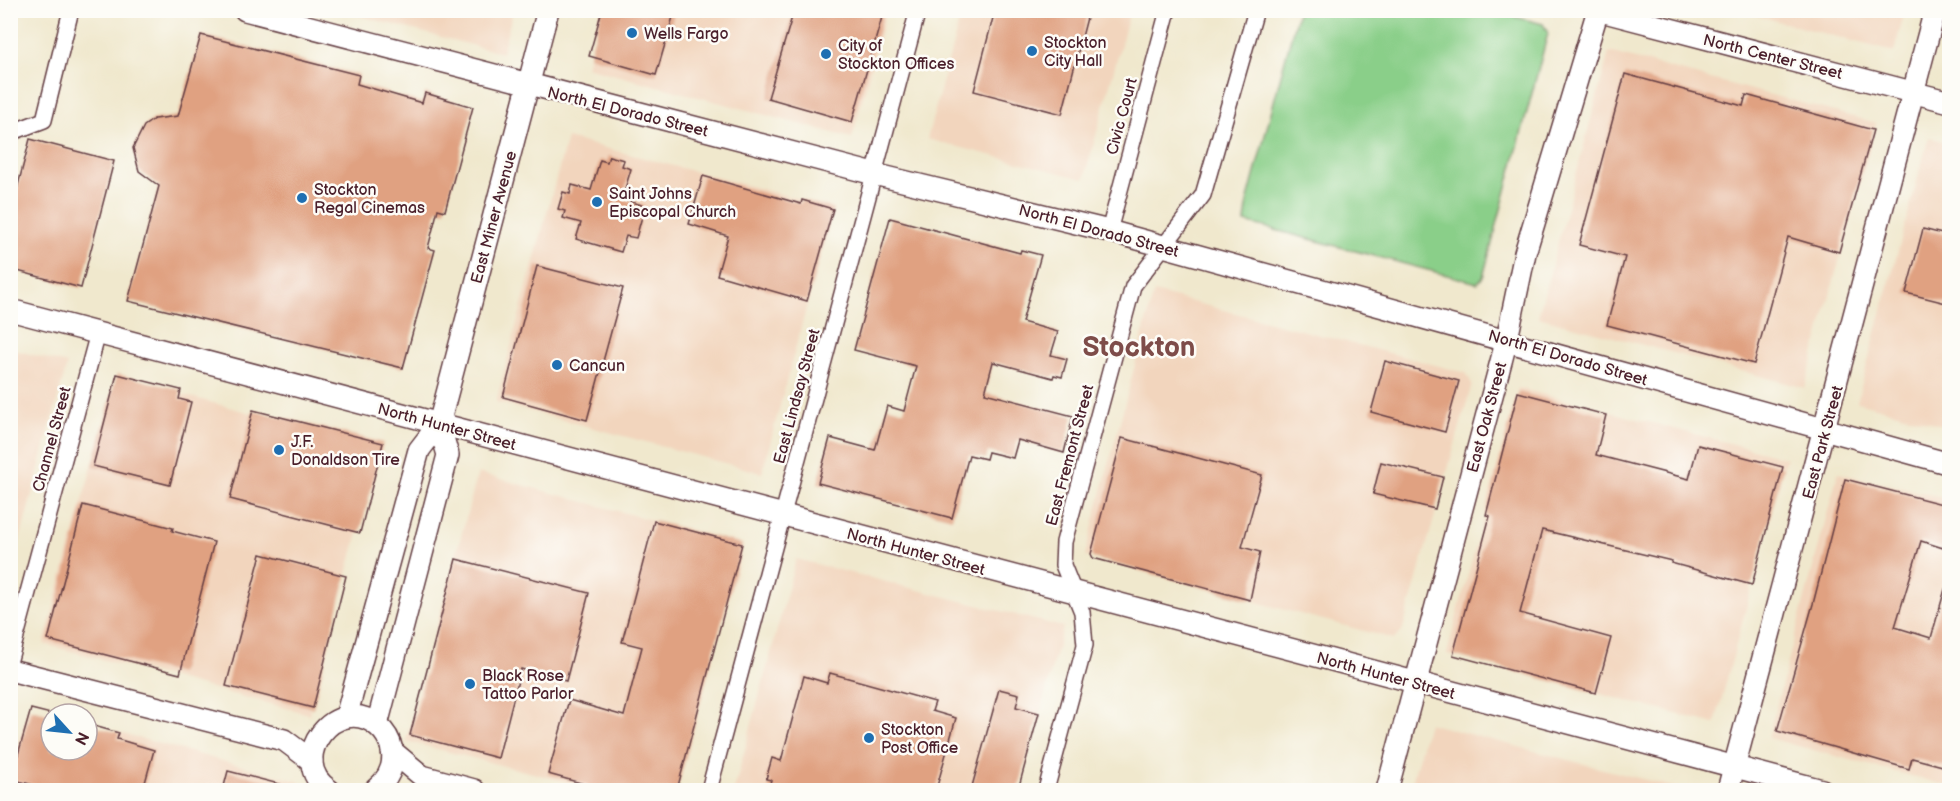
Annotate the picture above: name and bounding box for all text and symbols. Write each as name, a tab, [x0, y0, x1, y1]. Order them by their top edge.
place label: Wells Fargo	[644, 25, 728, 44]
marker: Wells Fargo	[625, 26, 639, 40]
street label: North Center Street	[1701, 31, 1844, 84]
place label: Stockton City Hall	[1044, 34, 1107, 71]
place label: City of Stockton Offices	[838, 37, 954, 74]
marker: Stockton City Hall	[1025, 44, 1039, 58]
marker: City of Stockton Offices	[819, 47, 833, 61]
street label: Civic Court	[1103, 76, 1142, 157]
street label: North El Dorado Street	[545, 83, 710, 142]
street label: East Miner Avenue	[468, 148, 521, 286]
place label: Stockton Regal Cinemas	[314, 181, 425, 218]
place label: Saint Johns Episcopal Church	[609, 185, 736, 222]
marker: Stockton Regal Cinemas	[295, 191, 309, 205]
marker: Saint Johns Episcopal Church	[590, 195, 604, 209]
street label: North El Dorado Street	[1017, 201, 1181, 262]
street label: East Lindsay Street	[770, 327, 825, 466]
street label: North El Dorado Street	[1486, 327, 1649, 390]
district label: Stockton	[1083, 331, 1195, 364]
place label: Cancun	[569, 357, 625, 376]
marker: Cancun	[550, 358, 564, 372]
street label: East Oak Street	[1464, 360, 1511, 475]
street label: East Fremont Street	[1042, 383, 1098, 528]
street label: East Park Street	[1799, 383, 1848, 501]
street label: Channel Street	[29, 385, 76, 494]
street label: North Hunter Street	[375, 400, 518, 455]
place label: J.F. Donaldson Tire	[291, 433, 400, 470]
marker: J.F. Donaldson Tire	[272, 443, 286, 457]
street label: North Hunter Street	[844, 525, 987, 580]
street label: North Hunter Street	[1314, 649, 1457, 704]
place label: Black Rose Tattoo Parlor	[482, 667, 574, 704]
marker: Black Rose Tattoo Parlor	[463, 677, 477, 691]
north arrow	[39, 702, 99, 762]
place label: Stockton Post Office	[881, 721, 959, 758]
text: N	[70, 728, 92, 748]
marker: Stockton Post Office	[862, 731, 876, 745]

